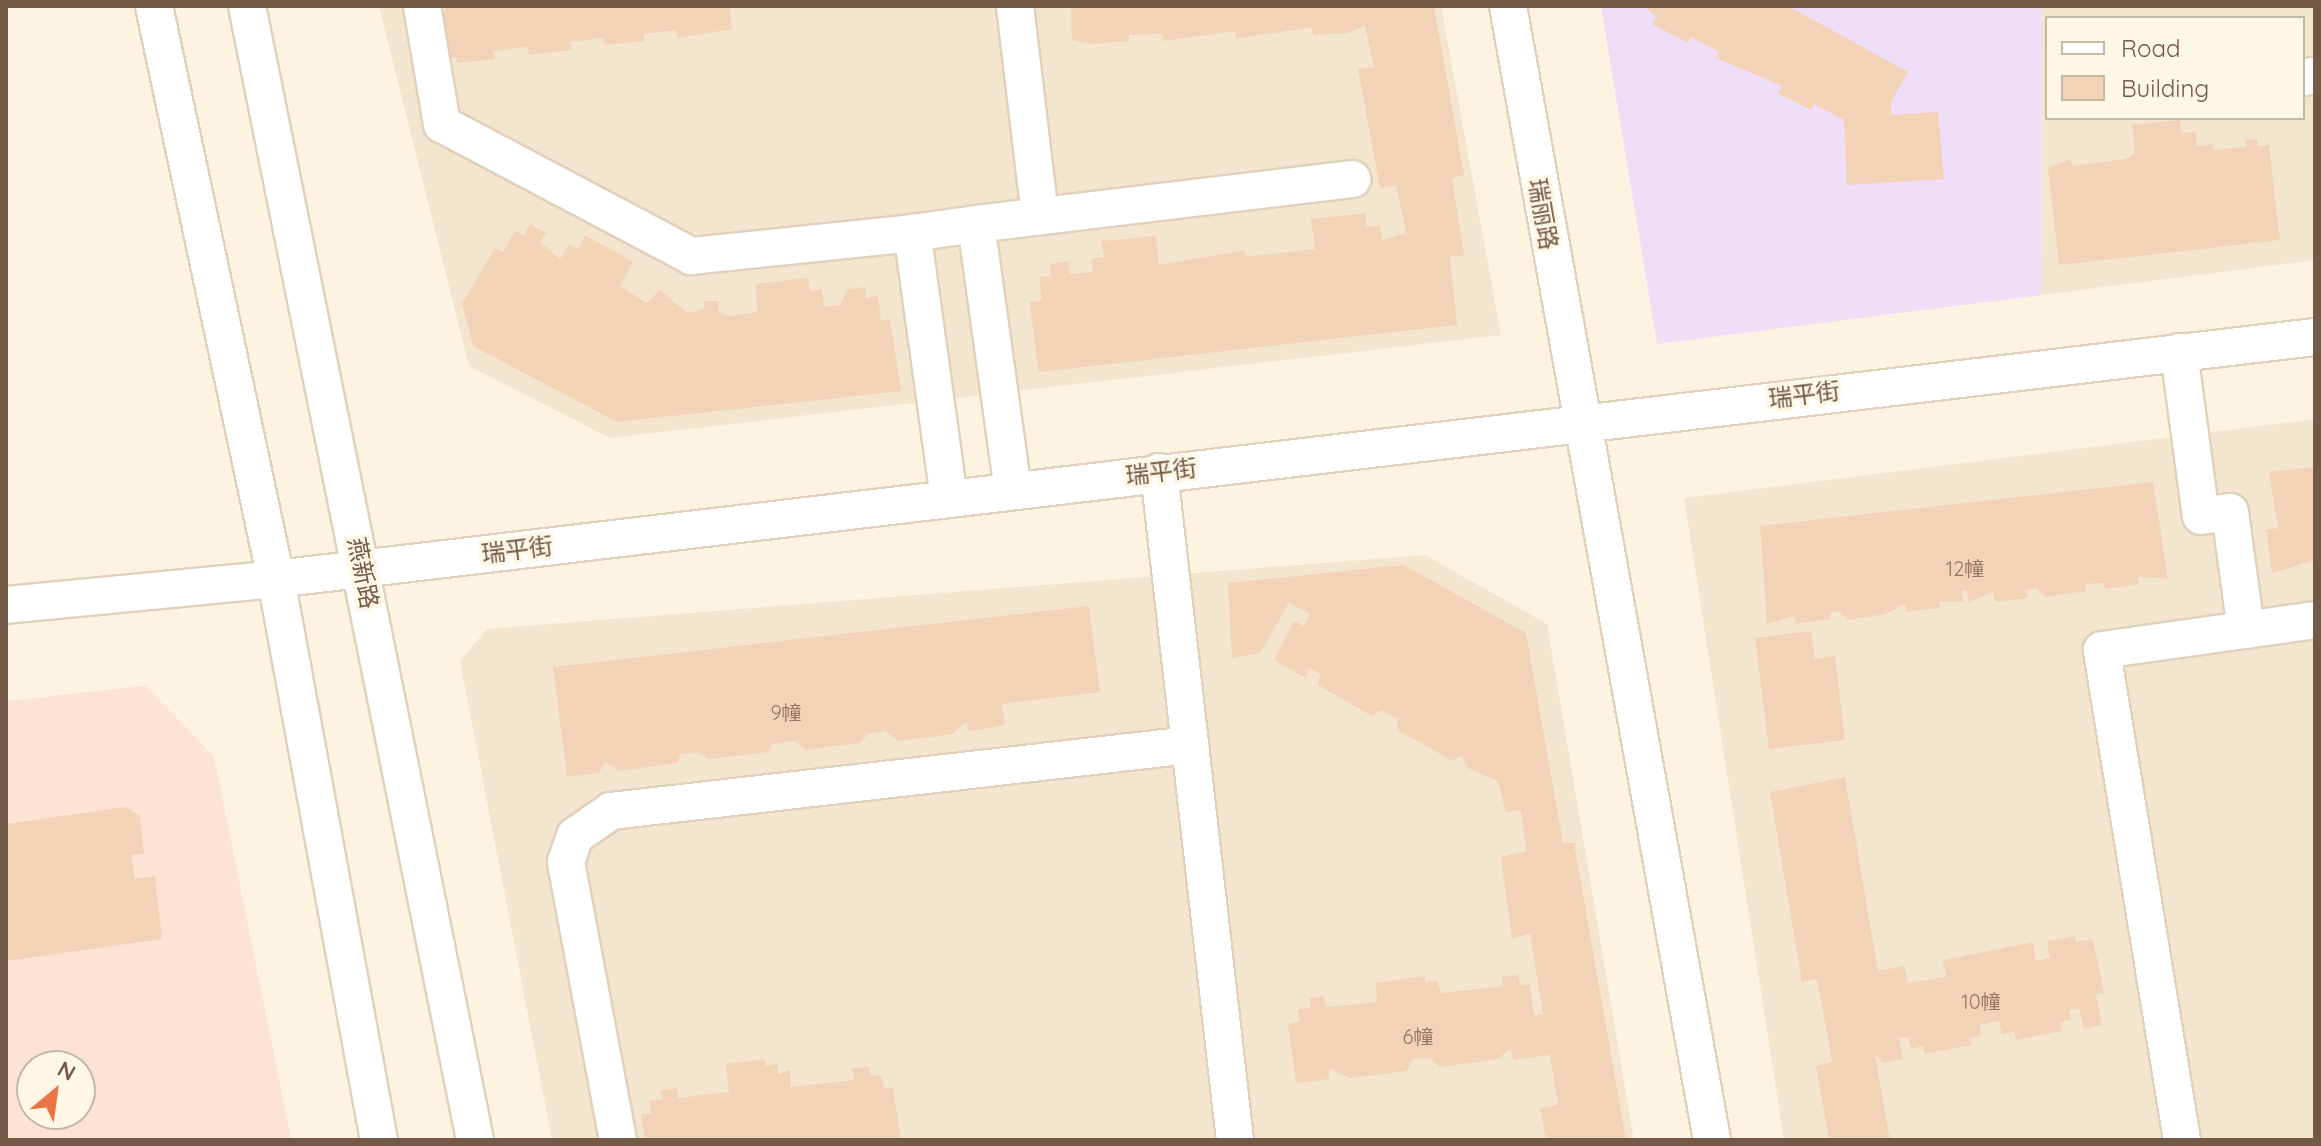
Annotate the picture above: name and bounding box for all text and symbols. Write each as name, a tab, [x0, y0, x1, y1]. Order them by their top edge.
legend	[2045, 16, 2305, 120]
text: Road	[2121, 33, 2181, 63]
text: Building	[2121, 73, 2209, 103]
street label: 瑞丽路	[1523, 176, 1563, 252]
street label: 瑞平街	[1767, 376, 1841, 414]
street label: 瑞平街	[1124, 453, 1198, 491]
street label: 瑞平街	[480, 531, 554, 569]
street label: 燕新路	[342, 535, 384, 611]
house number: 12幢	[1946, 556, 1984, 580]
house number: 9幢	[770, 700, 802, 724]
house number: 10幢	[1961, 989, 2001, 1013]
house number: 6幢	[1403, 1024, 1433, 1048]
north arrow	[16, 1050, 96, 1130]
text: N	[53, 1055, 81, 1087]

